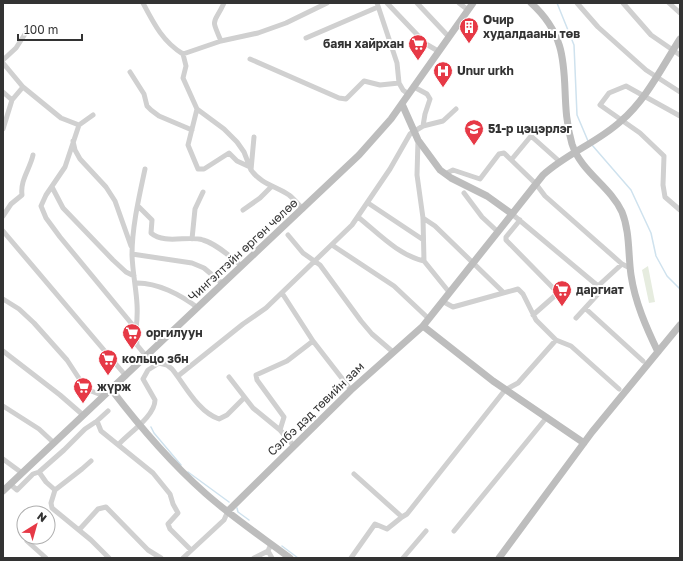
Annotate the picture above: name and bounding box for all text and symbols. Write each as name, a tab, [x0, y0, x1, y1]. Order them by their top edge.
place label: Очир худалдааны төв	[483, 12, 580, 41]
scale bar	[18, 16, 82, 42]
building icon: Очир худалдааны төв	[458, 16, 480, 44]
text: 100 m	[24, 22, 58, 37]
supermarket icon: баян хайрхан	[407, 33, 429, 61]
place label: баян хайрхан	[323, 36, 404, 51]
hospital icon: Unur urkh	[432, 60, 454, 88]
place label: Unur urkh	[457, 63, 514, 78]
school or university icon: 51-р цэцэрлэг	[463, 118, 485, 146]
place label: 51-р цэцэрлэг	[488, 121, 573, 136]
street label: Чингэлтэйн өргөн чөлөө	[185, 195, 300, 304]
supermarket icon: даргиат	[551, 279, 573, 307]
place label: даргиат	[576, 282, 624, 297]
supermarket icon: оргилуун	[121, 322, 143, 350]
place label: оргилуун	[146, 325, 203, 340]
supermarket icon: кольцо збн	[97, 348, 119, 376]
place label: кольцо збн	[122, 351, 189, 366]
street label: Сэлбэ дэд төвийн зам	[264, 359, 367, 459]
supermarket icon: жүрж	[72, 376, 94, 404]
place label: жүрж	[97, 379, 131, 394]
north arrow	[16, 505, 56, 545]
text: N	[35, 509, 50, 524]

